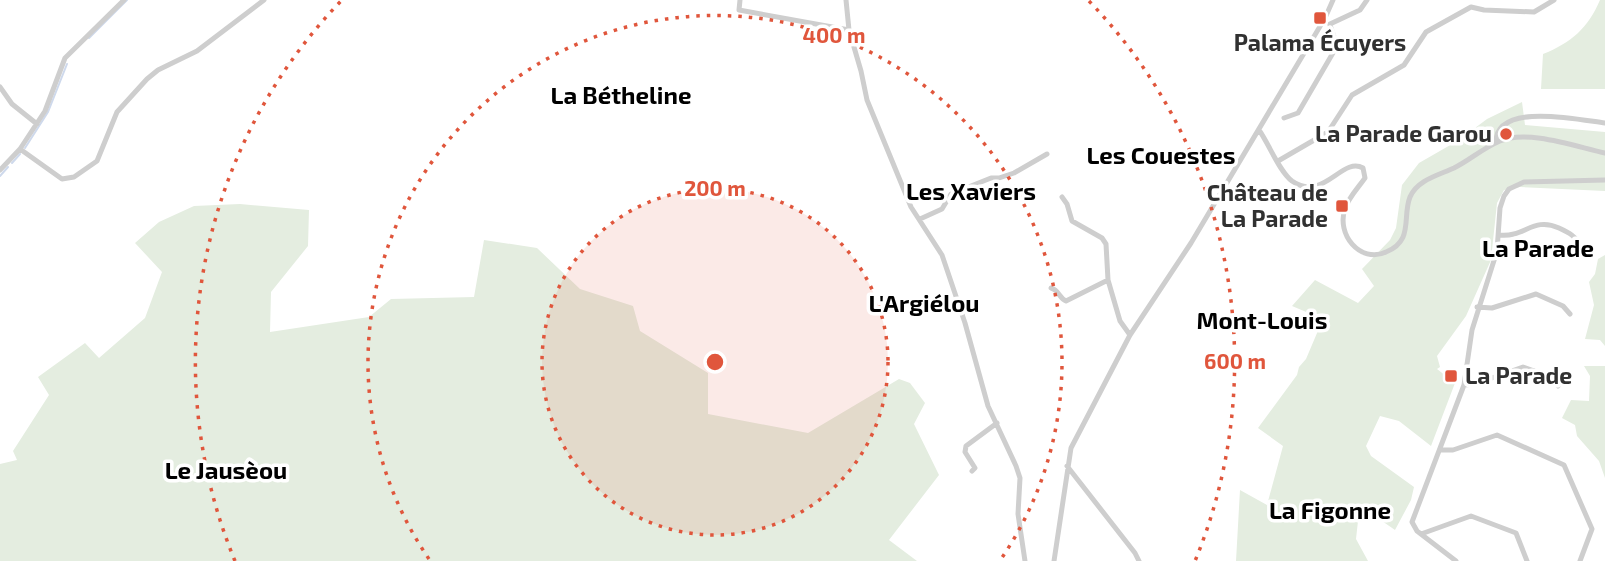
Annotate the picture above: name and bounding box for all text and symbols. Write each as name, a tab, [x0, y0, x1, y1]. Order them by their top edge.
marker: Palama Écuyers	[1312, 10, 1328, 26]
text: 400 m	[803, 22, 865, 47]
place label: Palama Écuyers	[1234, 28, 1406, 56]
district label: La Bétheline	[551, 80, 691, 109]
place label: La Parade Garou	[1315, 119, 1492, 147]
marker: La Parade Garou	[1498, 126, 1514, 142]
district label: Les Couestes	[1086, 140, 1236, 169]
text: 200 m	[684, 175, 746, 200]
district label: Les Xaviers	[906, 176, 1036, 205]
place label: Château de La Parade	[1207, 178, 1328, 232]
marker: Château de La Parade	[1334, 198, 1350, 214]
district label: La Parade	[1482, 233, 1594, 262]
district label: L'Argiélou	[868, 288, 980, 317]
district label: Mont-Louis	[1197, 305, 1327, 334]
text: 600 m	[1204, 348, 1266, 373]
centre of rings	[703, 350, 727, 374]
place label: La Parade	[1465, 361, 1572, 389]
marker: La Parade	[1443, 368, 1459, 384]
district label: Le Jausèou	[165, 455, 287, 484]
district label: La Figonne	[1269, 495, 1391, 524]

